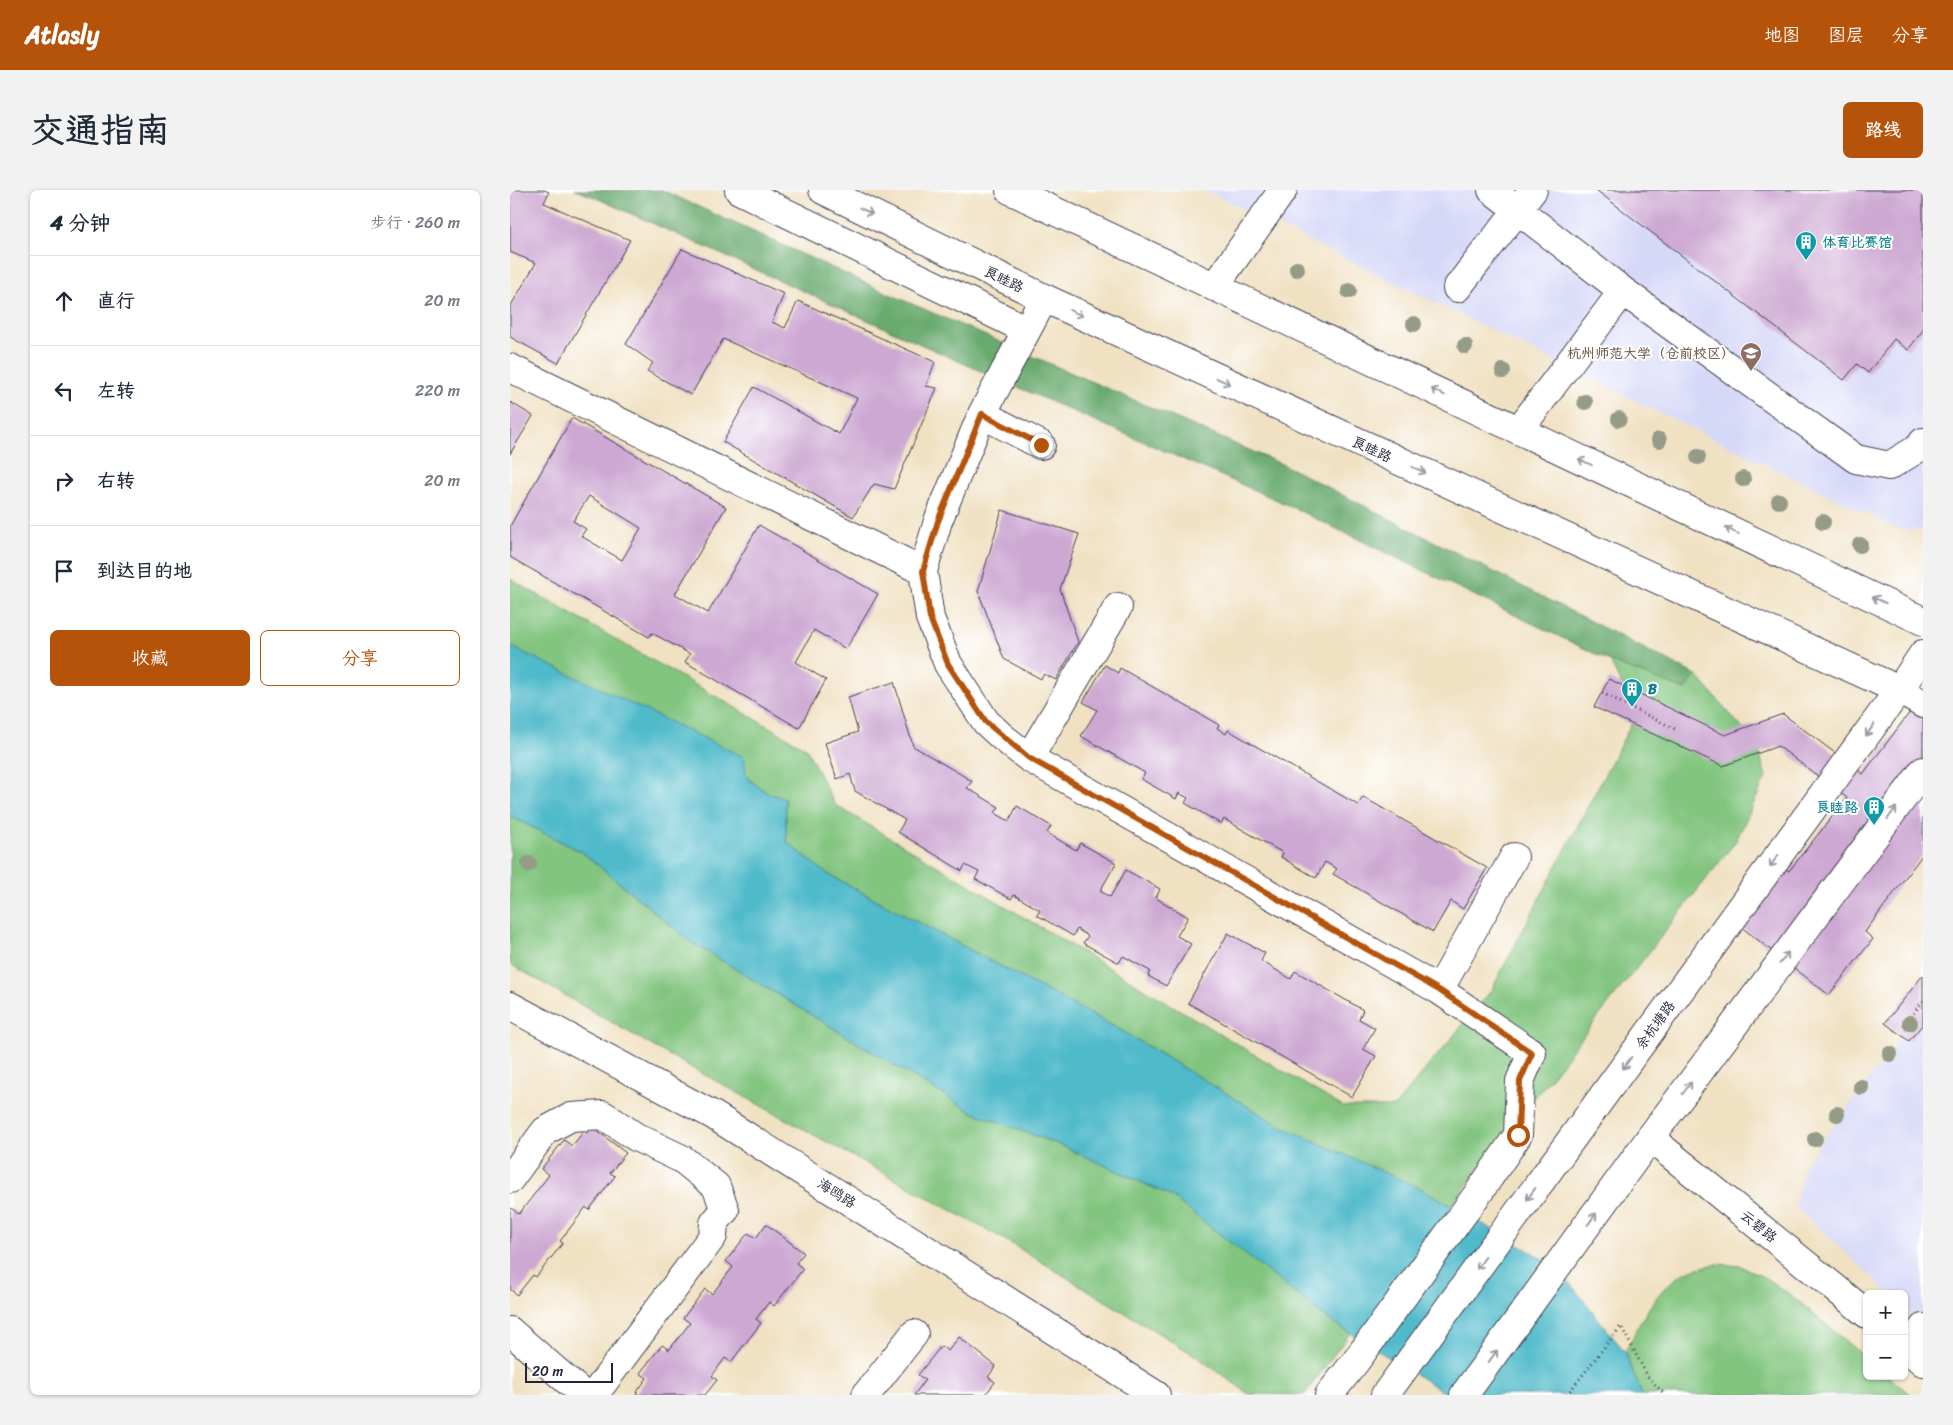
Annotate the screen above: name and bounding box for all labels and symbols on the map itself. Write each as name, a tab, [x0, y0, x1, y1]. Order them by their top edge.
one-way arrow	[859, 207, 874, 217]
building icon: 体育比赛馆	[1794, 230, 1818, 261]
place label: 体育比赛馆	[1822, 230, 1892, 255]
street label: 良睦路	[979, 259, 1028, 300]
one-way arrow	[1068, 308, 1083, 318]
place label: 杭州师范大学（仓前校区）	[1567, 341, 1735, 366]
school or university icon: 杭州师范大学（仓前校区）	[1739, 341, 1763, 372]
one-way arrow	[1215, 376, 1230, 386]
one-way arrow	[1431, 387, 1446, 397]
street label: 良睦路	[1347, 429, 1396, 470]
route end	[1030, 434, 1053, 457]
one-way arrow	[1578, 456, 1593, 466]
one-way arrow	[1411, 466, 1426, 476]
one-way arrow	[1725, 526, 1740, 535]
one-way arrow	[1872, 595, 1887, 605]
building icon: B	[1620, 677, 1644, 708]
place label: B	[1648, 677, 1657, 702]
one-way arrow	[1865, 722, 1875, 736]
place label: 良睦路	[1816, 795, 1858, 820]
building icon: 良睦路	[1862, 795, 1886, 826]
one-way arrow	[1886, 807, 1897, 820]
one-way arrow	[1769, 854, 1779, 868]
one-way arrow	[1779, 952, 1790, 965]
street label: 余杭塘路	[1629, 995, 1682, 1055]
one-way arrow	[1622, 1056, 1632, 1070]
one-way arrow	[1682, 1082, 1693, 1095]
route start	[1507, 1124, 1530, 1147]
street label: 海鸥路	[812, 1172, 861, 1215]
one-way arrow	[1526, 1187, 1536, 1201]
street label: 云碧路	[1734, 1203, 1783, 1249]
one-way arrow	[1587, 1213, 1597, 1227]
one-way arrow	[1476, 1256, 1486, 1270]
one-way arrow	[1488, 1349, 1498, 1363]
scale bar	[525, 1360, 612, 1383]

